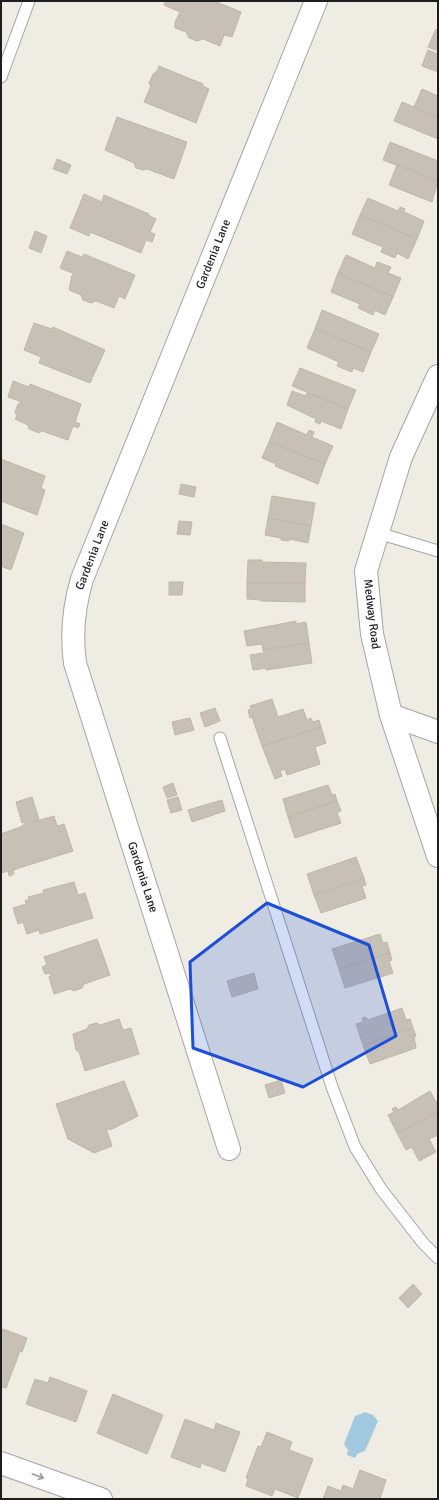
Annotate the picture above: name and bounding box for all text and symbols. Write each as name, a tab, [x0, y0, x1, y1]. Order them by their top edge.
street label: Gardenia Lane	[193, 217, 234, 291]
street label: Gardenia Lane	[72, 518, 113, 592]
street label: Medway Road	[360, 578, 383, 650]
street label: Gardenia Lane	[124, 840, 161, 915]
one-way arrow	[31, 1473, 44, 1480]

